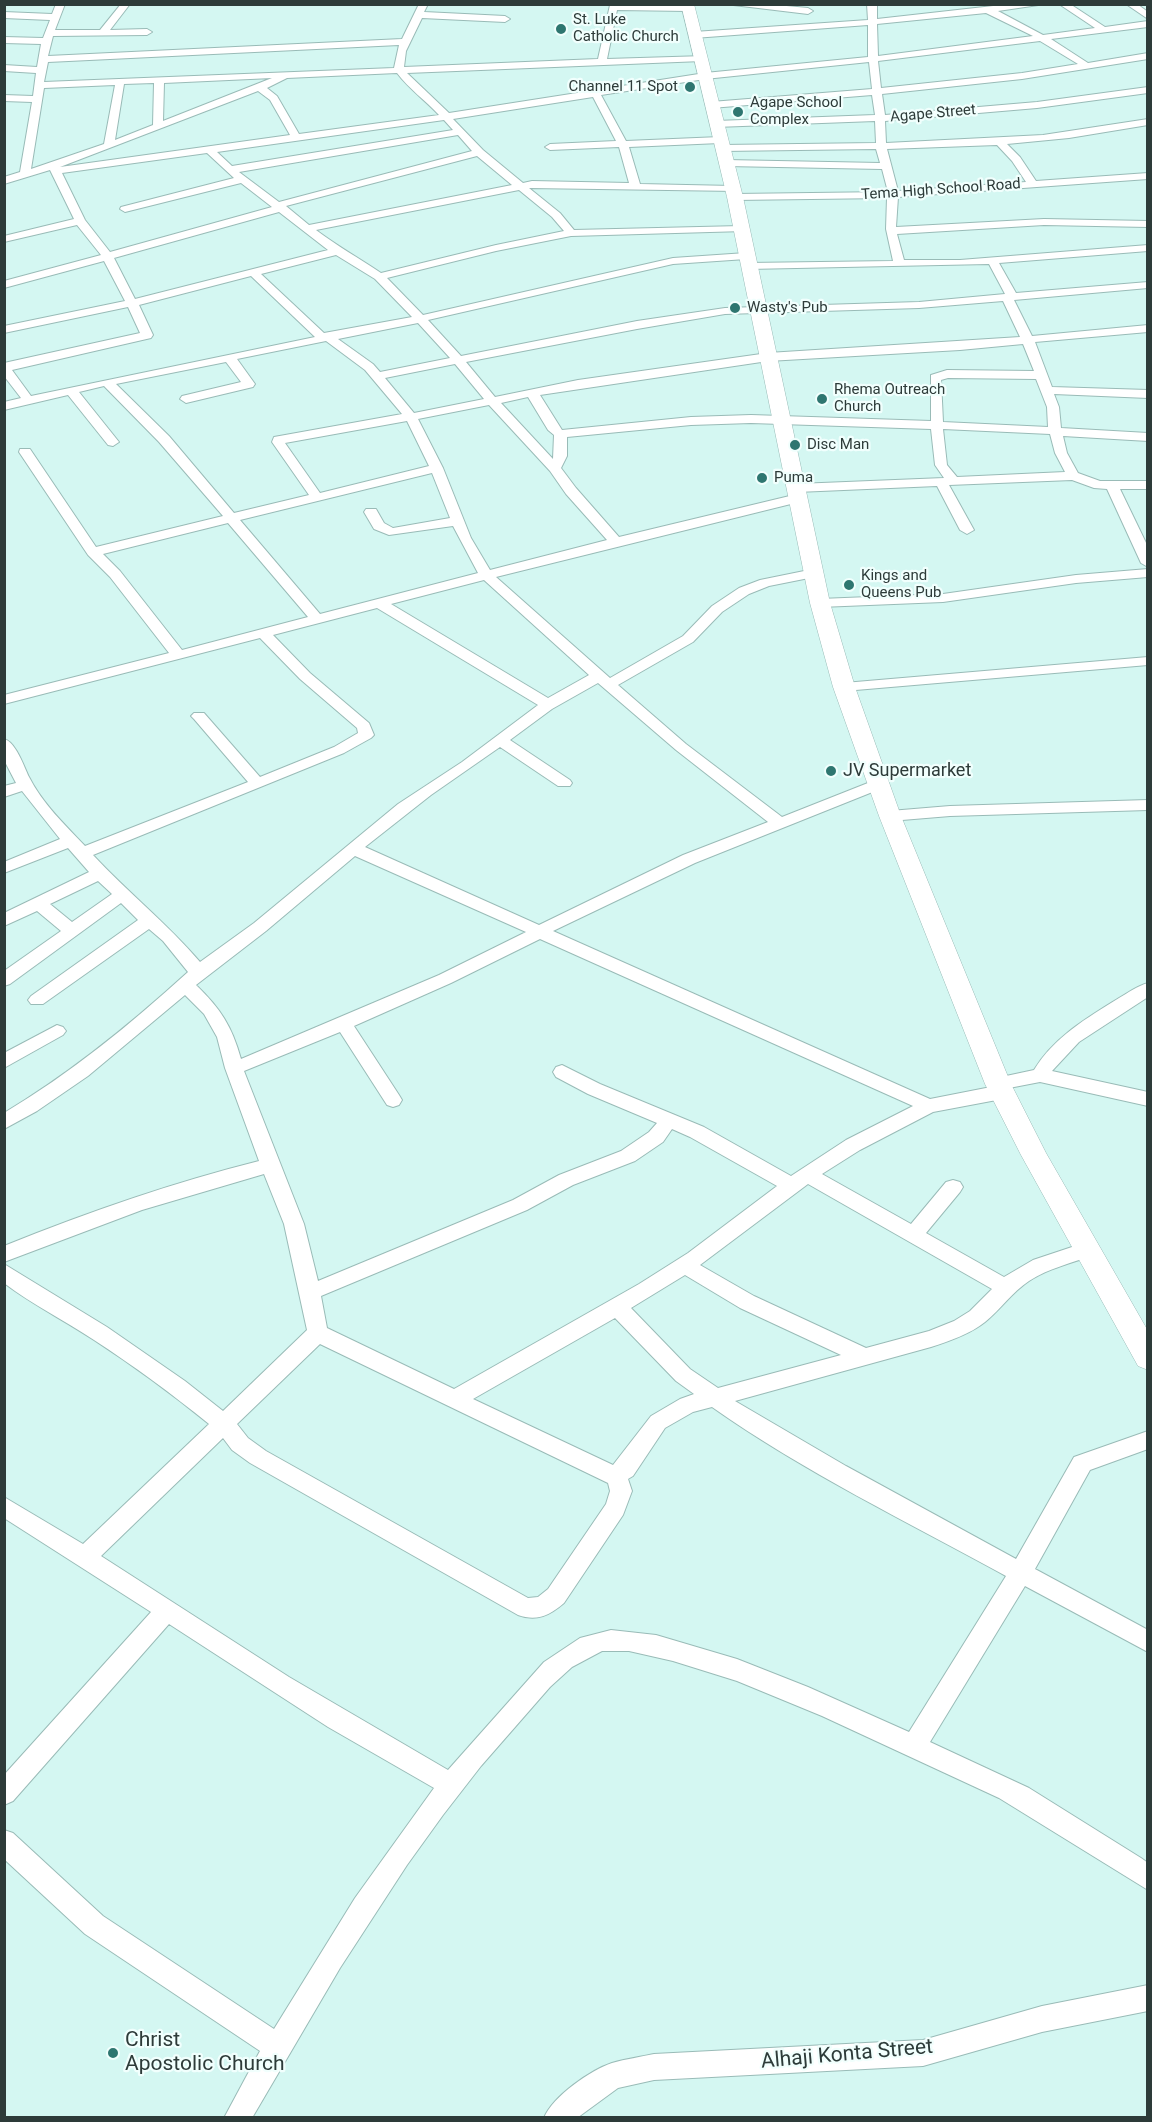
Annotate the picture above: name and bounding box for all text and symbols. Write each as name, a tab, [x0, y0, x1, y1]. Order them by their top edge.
place label: St. Luke Catholic Church	[573, 11, 679, 46]
marker: St. Luke Catholic Church	[554, 22, 568, 36]
place label: Channel 11 Spot	[569, 78, 678, 96]
marker: Channel 11 Spot	[683, 80, 697, 94]
place label: Agape School Complex	[750, 94, 842, 129]
street label: Agape Street	[889, 101, 977, 127]
marker: Agape School Complex	[731, 105, 745, 119]
street label: Tema High School Road	[861, 175, 1021, 205]
place label: Wasty's Pub	[747, 299, 828, 317]
marker: Wasty's Pub	[728, 301, 742, 315]
place label: Rhema Outreach Church	[834, 381, 945, 416]
marker: Rhema Outreach Church	[815, 392, 829, 406]
place label: Disc Man	[807, 436, 869, 454]
marker: Disc Man	[788, 438, 802, 452]
place label: Puma	[774, 469, 813, 487]
marker: Puma	[755, 471, 769, 485]
place label: Kings and Queens Pub	[861, 567, 941, 602]
marker: Kings and Queens Pub	[842, 578, 856, 592]
place label: JV Supermarket	[843, 760, 971, 782]
marker: JV Supermarket	[824, 764, 838, 778]
place label: Christ Apostolic Church	[125, 2028, 285, 2078]
street label: Alhaji Konta Street	[760, 2035, 934, 2075]
marker: Christ Apostolic Church	[106, 2046, 120, 2060]

